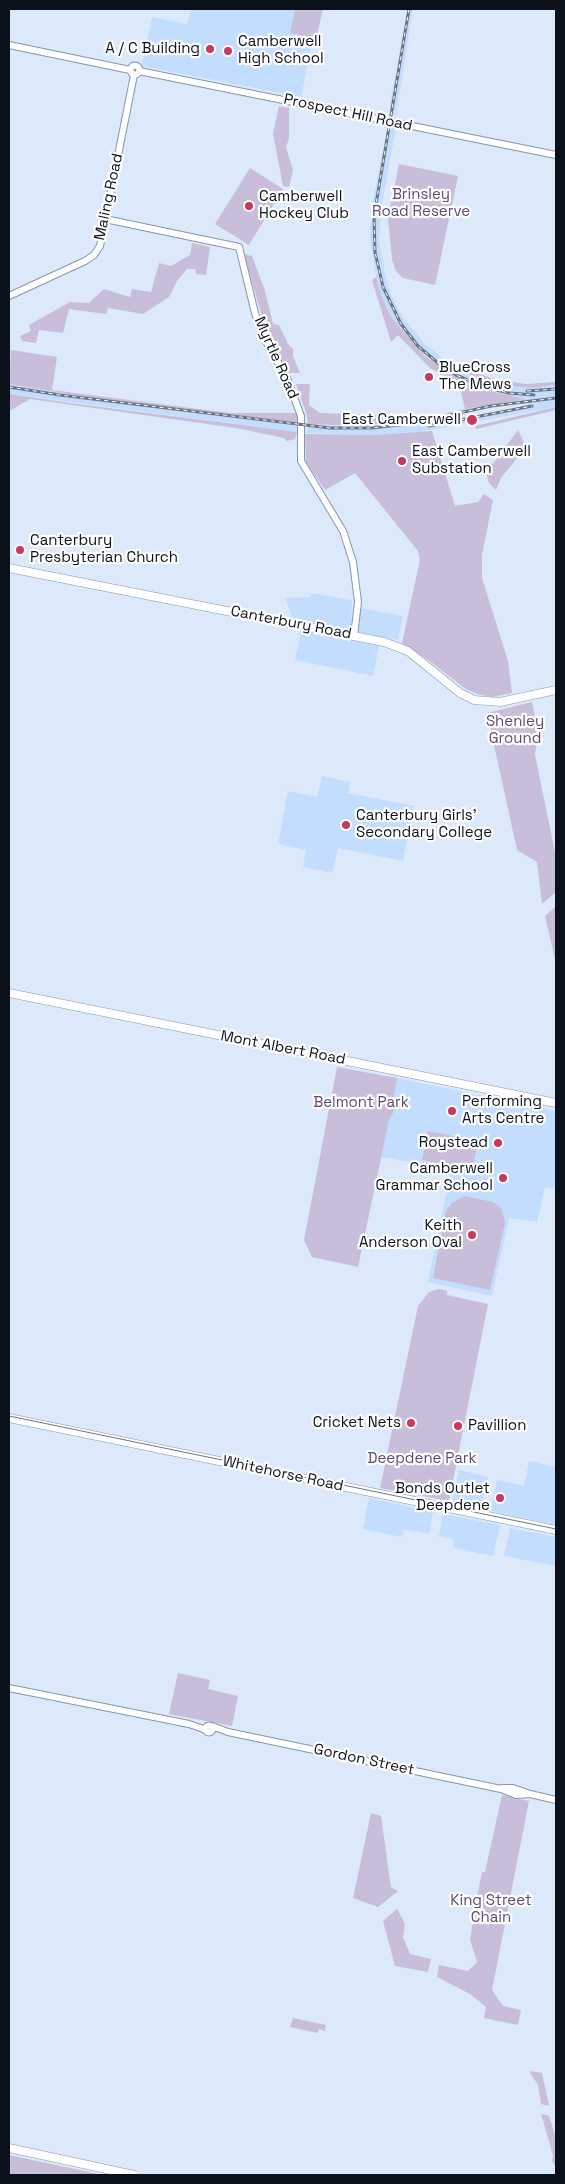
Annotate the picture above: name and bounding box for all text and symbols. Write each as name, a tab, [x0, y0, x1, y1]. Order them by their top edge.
place label: Camberwell High School	[238, 33, 324, 68]
place label: A / C Building	[105, 40, 200, 58]
marker: A / C Building	[204, 43, 216, 55]
marker: Camberwell High School	[222, 45, 234, 57]
street label: Prospect Hill Road	[282, 91, 414, 135]
street label: Maling Road	[91, 152, 127, 242]
park label: Brinsley Road Reserve	[372, 186, 470, 221]
place label: Camberwell Hockey Club	[259, 188, 349, 223]
marker: Camberwell Hockey Club	[243, 200, 255, 212]
street label: Myrtle Road	[250, 314, 302, 402]
place label: BlueCross The Mews	[439, 359, 511, 394]
marker: BlueCross The Mews	[423, 371, 435, 383]
place label: East Camberwell	[342, 411, 461, 429]
marker: East Camberwell	[465, 413, 479, 427]
place label: East Camberwell Substation	[412, 443, 531, 478]
marker: East Camberwell Substation	[396, 455, 408, 467]
place label: Canterbury Presbyterian Church	[30, 532, 178, 567]
marker: Canterbury Presbyterian Church	[14, 544, 26, 556]
street label: Canterbury Road	[229, 602, 353, 644]
park label: Shenley Ground	[486, 713, 544, 748]
place label: Canterbury Girls' Secondary College	[356, 807, 492, 842]
marker: Canterbury Girls' Secondary College	[340, 819, 352, 831]
street label: Mont Albert Road	[219, 1027, 347, 1069]
place label: Performing Arts Centre	[462, 1093, 544, 1128]
park label: Belmont Park	[313, 1094, 409, 1112]
marker: Performing Arts Centre	[446, 1105, 458, 1117]
place label: Roystead	[419, 1134, 488, 1152]
marker: Roystead	[492, 1137, 504, 1149]
place label: Camberwell Grammar School	[376, 1160, 493, 1195]
marker: Camberwell Grammar School	[497, 1172, 509, 1184]
place label: Keith Anderson Oval	[359, 1217, 462, 1252]
marker: Keith Anderson Oval	[466, 1229, 478, 1241]
place label: Cricket Nets	[313, 1414, 401, 1432]
marker: Cricket Nets	[405, 1417, 417, 1429]
place label: Pavillion	[468, 1417, 526, 1435]
marker: Pavillion	[452, 1420, 464, 1432]
park label: Deepdene Park	[367, 1450, 477, 1468]
street label: Whitehorse Road	[221, 1452, 345, 1496]
place label: Bonds Outlet Deepdene	[395, 1480, 490, 1515]
marker: Bonds Outlet Deepdene	[494, 1492, 506, 1504]
street label: Gordon Street	[312, 1741, 416, 1779]
park label: King Street Chain	[450, 1892, 532, 1927]

